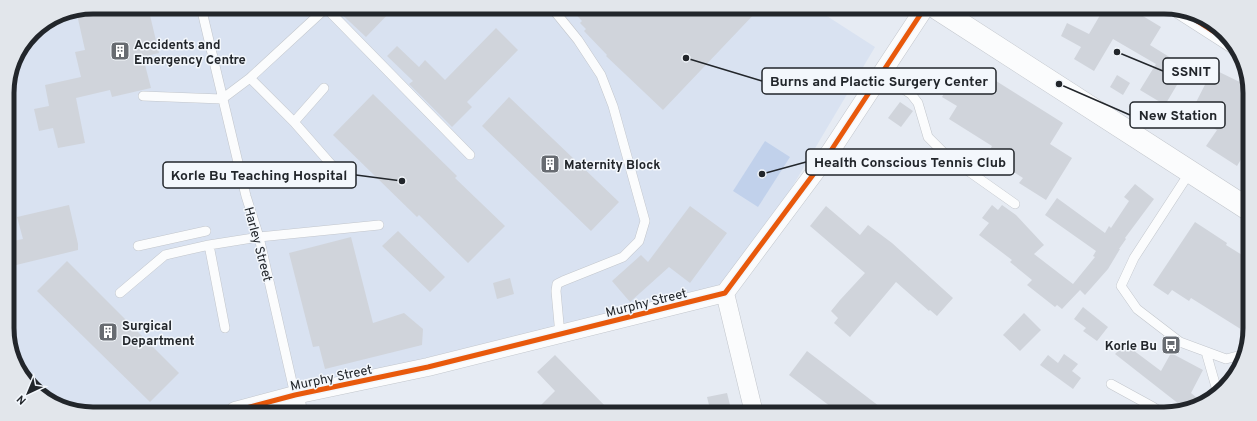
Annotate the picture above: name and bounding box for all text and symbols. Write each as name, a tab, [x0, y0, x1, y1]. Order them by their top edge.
place label: Accidents and Emergency Centre	[134, 38, 246, 69]
building icon: Accidents and Emergency Centre	[109, 40, 131, 62]
callout: SSNIT	[1163, 58, 1219, 84]
text: SSNIT	[1171, 64, 1211, 81]
callout: Burns and Plactic Surgery Center	[762, 68, 996, 94]
text: Burns and Plactic Surgery Center	[770, 74, 988, 91]
callout: New Station	[1130, 102, 1225, 128]
text: New Station	[1139, 108, 1217, 125]
callout: Health Conscious Tennis Club	[806, 149, 1014, 175]
building icon: Maternity Block	[539, 153, 561, 175]
text: Health Conscious Tennis Club	[814, 155, 1006, 172]
place label: Maternity Block	[564, 158, 661, 174]
callout: Korle Bu Teaching Hospital	[163, 162, 356, 188]
text: Korle Bu Teaching Hospital	[171, 168, 347, 185]
street label: Harley Street	[239, 205, 275, 284]
street label: Murphy Street	[604, 286, 689, 322]
place label: Surgical Department	[122, 319, 195, 350]
building icon: Surgical Department	[97, 321, 119, 343]
bus stop icon: Korle Bu	[1160, 334, 1182, 356]
place label: Korle Bu	[1105, 339, 1157, 355]
street label: Murphy Street	[289, 362, 374, 395]
north arrow	[8, 373, 48, 413]
text: N	[14, 392, 29, 407]

